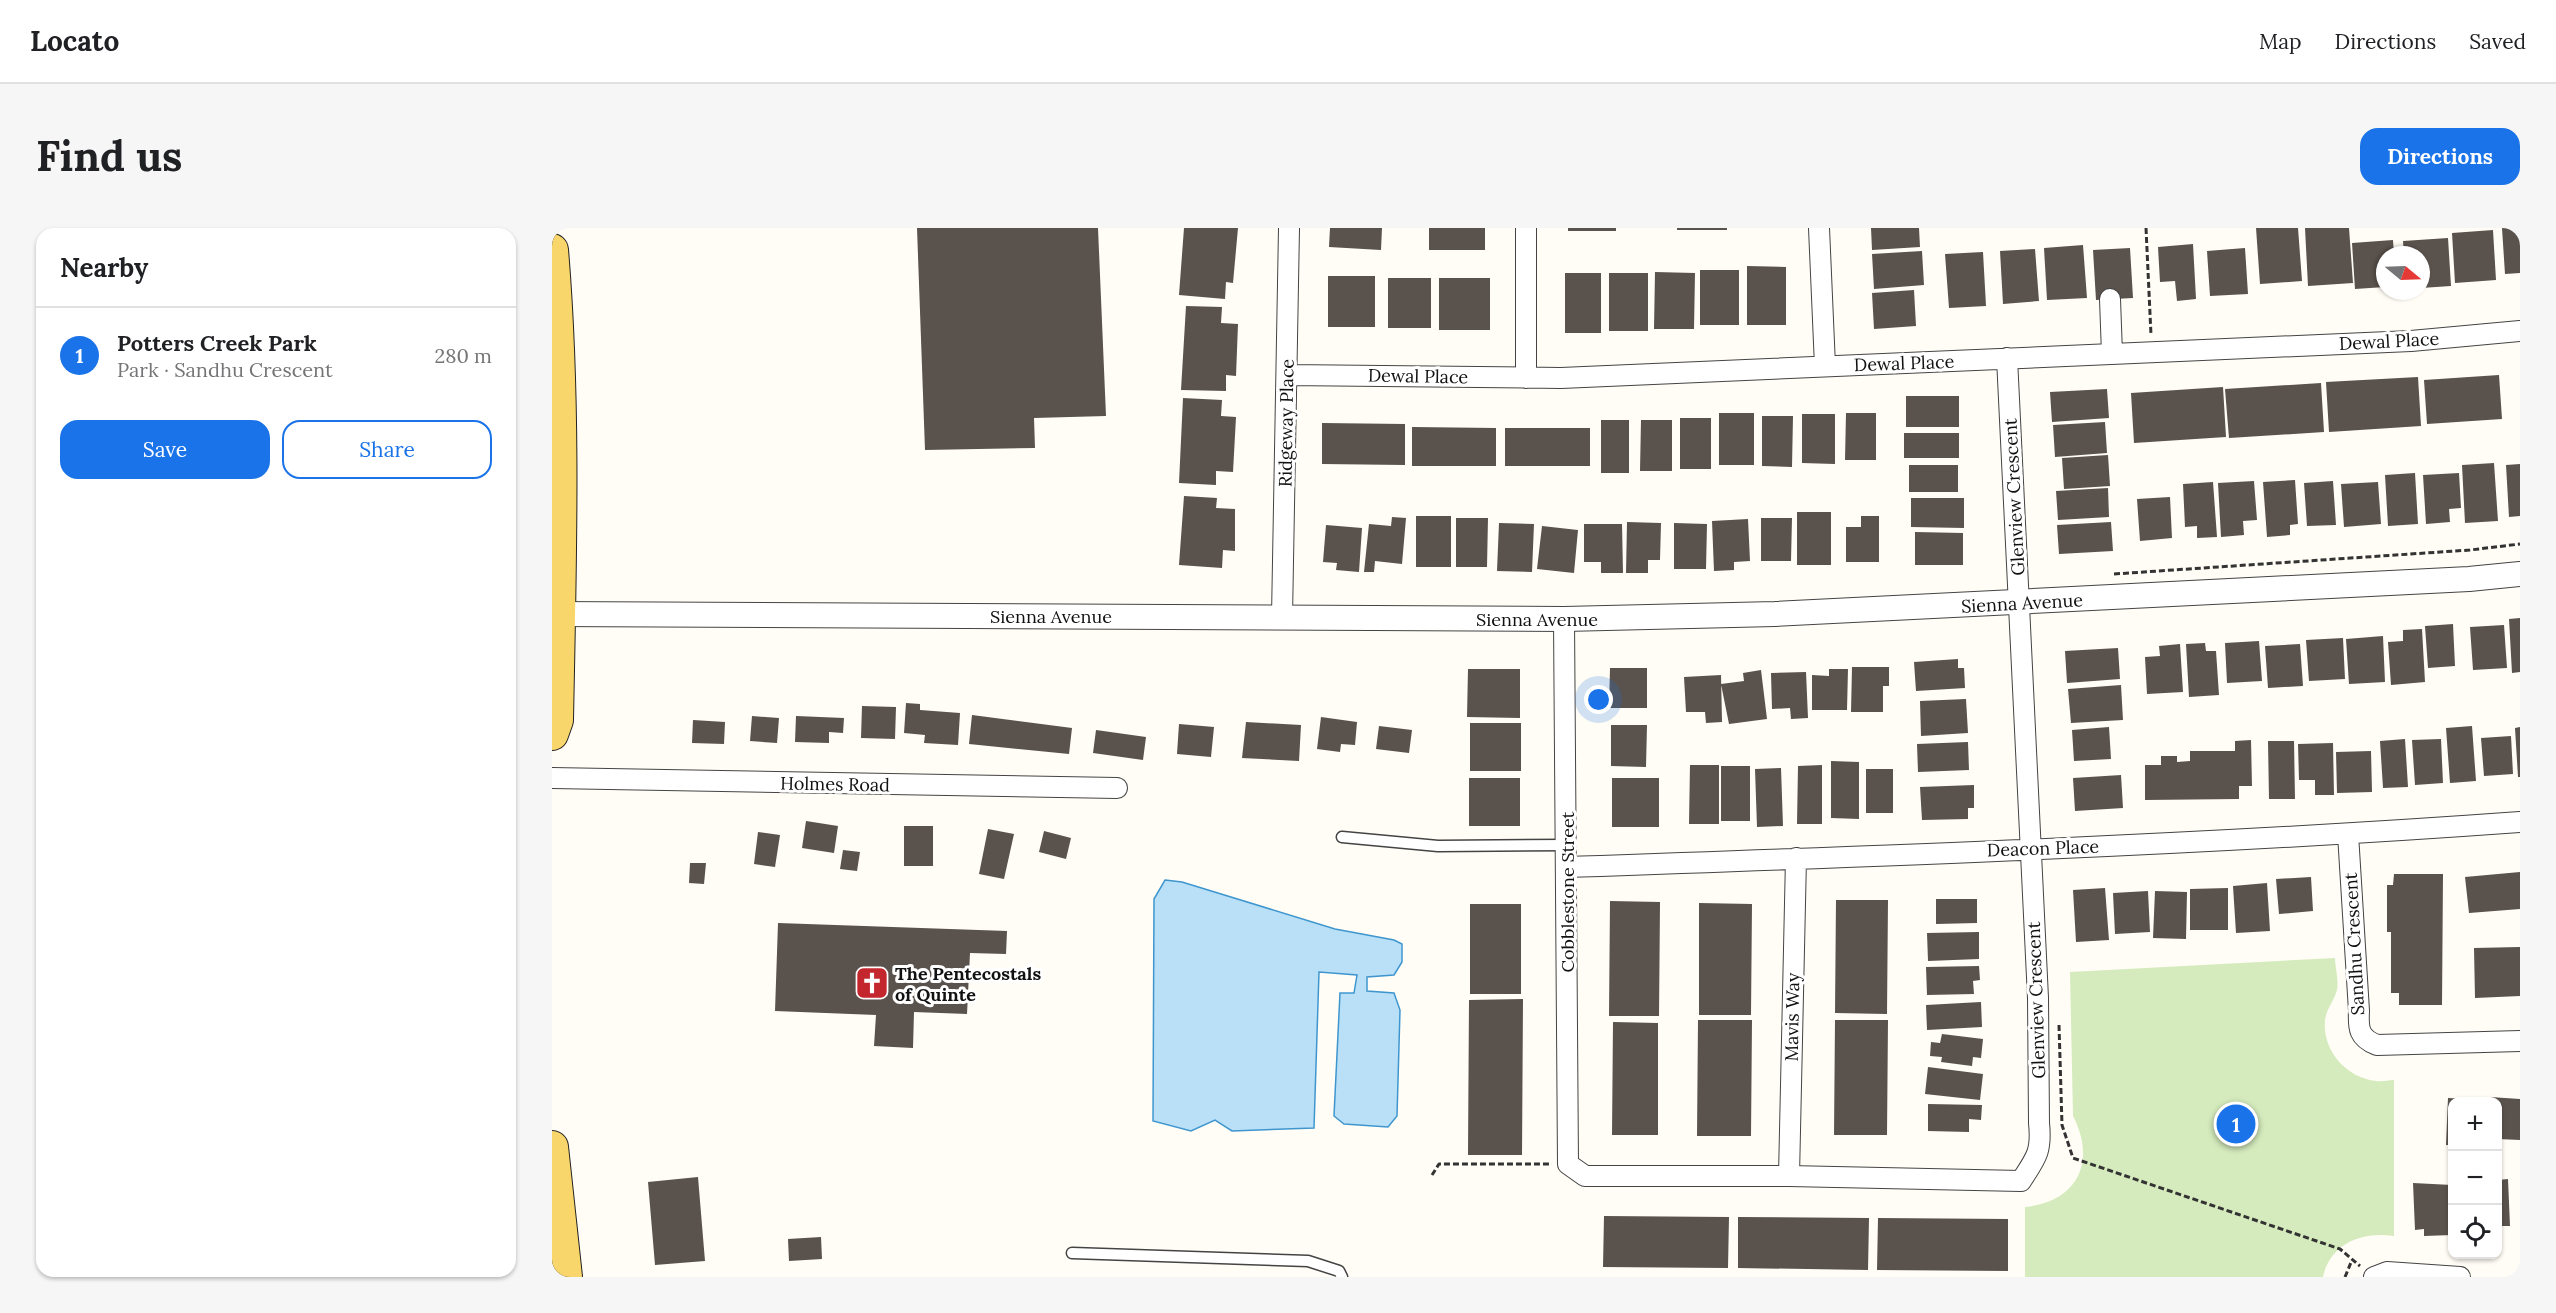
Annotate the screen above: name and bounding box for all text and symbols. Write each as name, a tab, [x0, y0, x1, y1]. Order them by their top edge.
text: Locato	[30, 23, 119, 59]
text: Map	[2259, 28, 2302, 55]
text: Directions	[2335, 28, 2436, 55]
text: Saved	[2469, 28, 2526, 55]
button: Directions	[2360, 128, 2520, 185]
text: Find us	[36, 129, 182, 183]
north arrow	[2376, 246, 2430, 300]
text: Nearby	[60, 251, 148, 284]
street label: Dewal Place	[2338, 327, 2440, 355]
text: Potters Creek Park	[117, 329, 317, 357]
text: 1	[75, 343, 84, 368]
text: 280 m	[434, 343, 492, 368]
street label: Dewal Place	[1853, 350, 1955, 376]
text: Park · Sandhu Crescent	[117, 357, 333, 382]
street label: Ridgeway Place	[1273, 358, 1299, 487]
street label: Dewal Place	[1368, 364, 1469, 388]
street label: Glenview Crescent	[1998, 418, 2030, 576]
button: Save	[60, 420, 270, 479]
button: Share	[282, 420, 492, 479]
street label: Sienna Avenue	[1961, 588, 2084, 618]
street label: Sienna Avenue	[990, 605, 1112, 628]
street label: Sienna Avenue	[1476, 608, 1598, 631]
your location	[1584, 685, 1613, 714]
street label: Holmes Road	[780, 772, 890, 796]
street label: Cobblestone Street	[1556, 811, 1579, 973]
street label: Deacon Place	[1986, 835, 2100, 861]
street label: Sandhu Crescent	[2339, 872, 2369, 1016]
street label: Glenview Crescent	[2022, 921, 2050, 1079]
place label: The Pentecostals of Quinte	[895, 962, 1041, 1006]
church icon: The Pentecostals of Quinte	[854, 965, 890, 1001]
street label: Mavis Way	[1780, 972, 1804, 1062]
map controls	[2448, 1097, 2502, 1259]
button: +	[2448, 1097, 2502, 1151]
pin: 1	[2216, 1102, 2256, 1146]
button: −	[2448, 1151, 2502, 1205]
button: locate	[2448, 1205, 2502, 1259]

